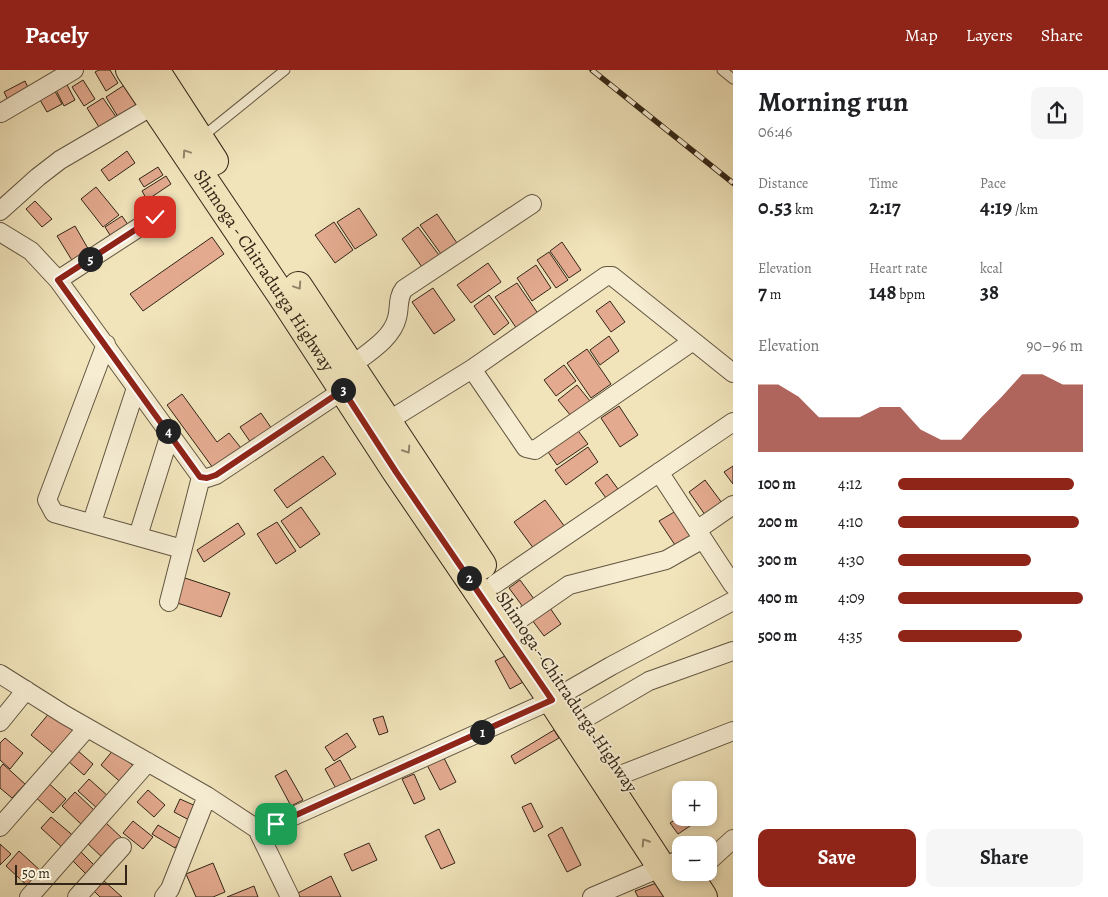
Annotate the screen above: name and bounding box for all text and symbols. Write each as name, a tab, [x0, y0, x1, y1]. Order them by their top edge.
text: Pacely	[25, 19, 88, 51]
text: Map	[905, 23, 938, 47]
text: Layers	[966, 23, 1013, 47]
text: Share	[1041, 23, 1083, 47]
text: Morning run	[758, 83, 908, 121]
button: share	[1031, 87, 1083, 139]
text: 06:46	[758, 121, 792, 143]
one-way arrow	[183, 149, 192, 159]
street label: Shimoga - Chitradurga Highway	[188, 165, 340, 377]
text: Distance	[758, 174, 808, 193]
text: Time	[869, 174, 898, 193]
text: Pace	[980, 174, 1006, 193]
text: 0.53	[758, 193, 792, 221]
text: 2:17	[869, 193, 901, 221]
text: 4:19	[980, 193, 1012, 221]
pin	[134, 196, 176, 238]
text: km	[792, 200, 814, 219]
text: /km	[1012, 200, 1038, 219]
icon: check	[141, 203, 169, 231]
pin: 5	[78, 246, 102, 272]
text: 5	[88, 250, 93, 269]
text: Elevation	[758, 259, 812, 278]
text: Heart rate	[869, 259, 927, 278]
text: kcal	[980, 259, 1002, 278]
text: 7	[758, 278, 767, 306]
text: 148	[869, 278, 896, 306]
text: 38	[980, 278, 999, 306]
one-way arrow	[292, 280, 301, 290]
text: m	[767, 285, 781, 304]
text: bpm	[896, 285, 925, 304]
text: Elevation	[758, 335, 819, 357]
text: 90–96 m	[1026, 335, 1083, 357]
pin: 3	[330, 378, 356, 402]
text: 3	[340, 381, 347, 400]
pin: 4	[156, 418, 180, 444]
text: 4	[165, 422, 172, 441]
one-way arrow	[401, 445, 410, 454]
text: 100 m	[758, 473, 796, 495]
text: 4:12	[838, 473, 862, 495]
text: 200 m	[758, 511, 798, 533]
text: 4:10	[838, 511, 863, 533]
text: 300 m	[758, 549, 797, 571]
text: 4:30	[838, 549, 864, 571]
pin: 2	[456, 566, 482, 590]
text: 2	[466, 569, 473, 588]
street label: Shimoga - Chitradurga Highway	[491, 587, 644, 798]
text: 400 m	[758, 587, 798, 609]
text: 4:09	[838, 587, 865, 609]
text: 500 m	[758, 625, 797, 647]
text: 4:35	[838, 625, 863, 647]
pin: 1	[470, 720, 494, 744]
text: 1	[480, 723, 485, 742]
map controls	[672, 781, 717, 881]
button: +	[672, 781, 717, 826]
pin	[255, 803, 297, 845]
icon: arrive	[262, 810, 290, 838]
button: Save	[758, 829, 916, 887]
button: Share	[926, 829, 1083, 887]
button: −	[672, 836, 717, 881]
one-way arrow	[641, 838, 651, 847]
scale bar	[15, 862, 128, 885]
text: 50 m	[22, 864, 50, 883]

